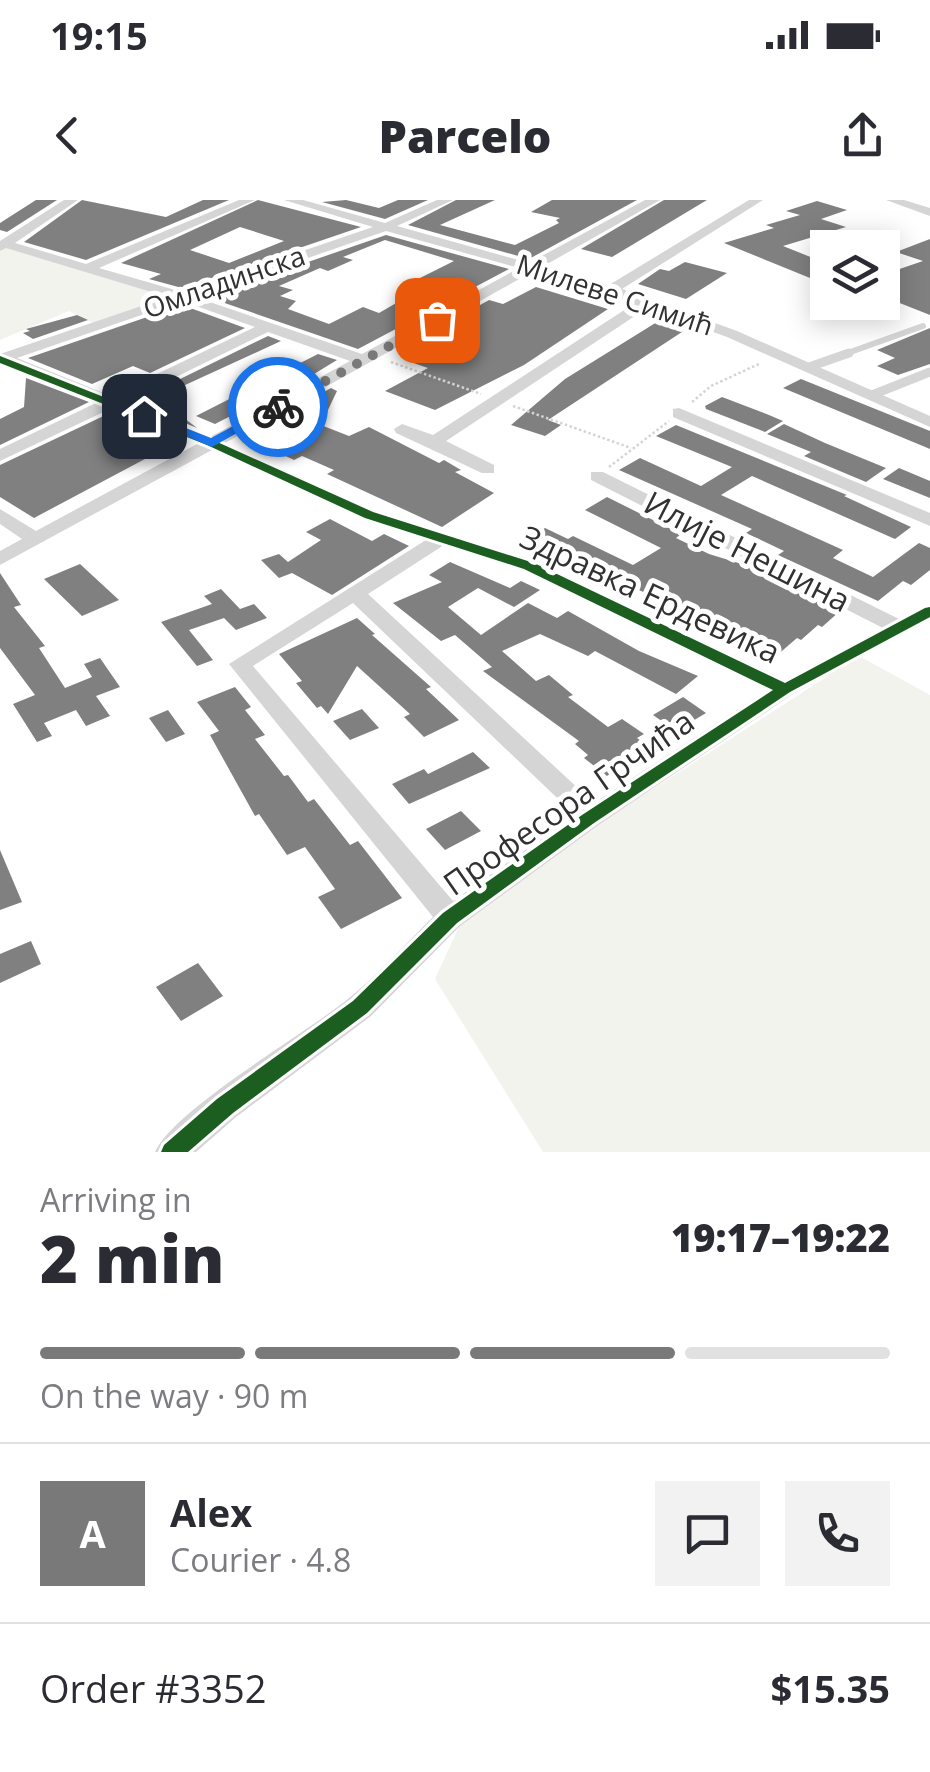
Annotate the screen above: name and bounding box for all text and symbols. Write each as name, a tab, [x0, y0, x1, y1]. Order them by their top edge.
text: 19:15	[50, 9, 148, 61]
text: Parcelo	[379, 105, 551, 166]
icon: back	[40, 108, 95, 163]
icon: share	[835, 108, 890, 163]
map controls	[810, 230, 900, 320]
button: layers	[810, 230, 900, 320]
street label: Омладинска	[138, 236, 310, 327]
street label: Милеве Симић	[512, 244, 719, 344]
pin	[395, 278, 480, 363]
icon: bag	[410, 293, 465, 348]
courier	[228, 357, 328, 457]
pin	[102, 374, 187, 459]
icon: bike	[251, 380, 306, 435]
icon: home	[117, 389, 172, 444]
street label: Илије Нешина	[637, 480, 858, 621]
street label: Здравка Ердевика	[514, 515, 788, 673]
street label: Професора Грчића	[434, 699, 702, 904]
text: Arriving in	[40, 1178, 192, 1221]
text: 19:17–19:22	[671, 1211, 890, 1263]
text: 2 min	[40, 1214, 225, 1302]
text: On the way · 90 m	[40, 1374, 308, 1417]
button: chat	[655, 1481, 760, 1586]
button: phone	[785, 1481, 890, 1586]
text: Alex	[170, 1486, 252, 1538]
text: A	[79, 1507, 106, 1559]
text: Courier · 4.8	[170, 1538, 351, 1581]
text: Order #3352	[40, 1662, 267, 1714]
text: $15.35	[771, 1662, 890, 1714]

